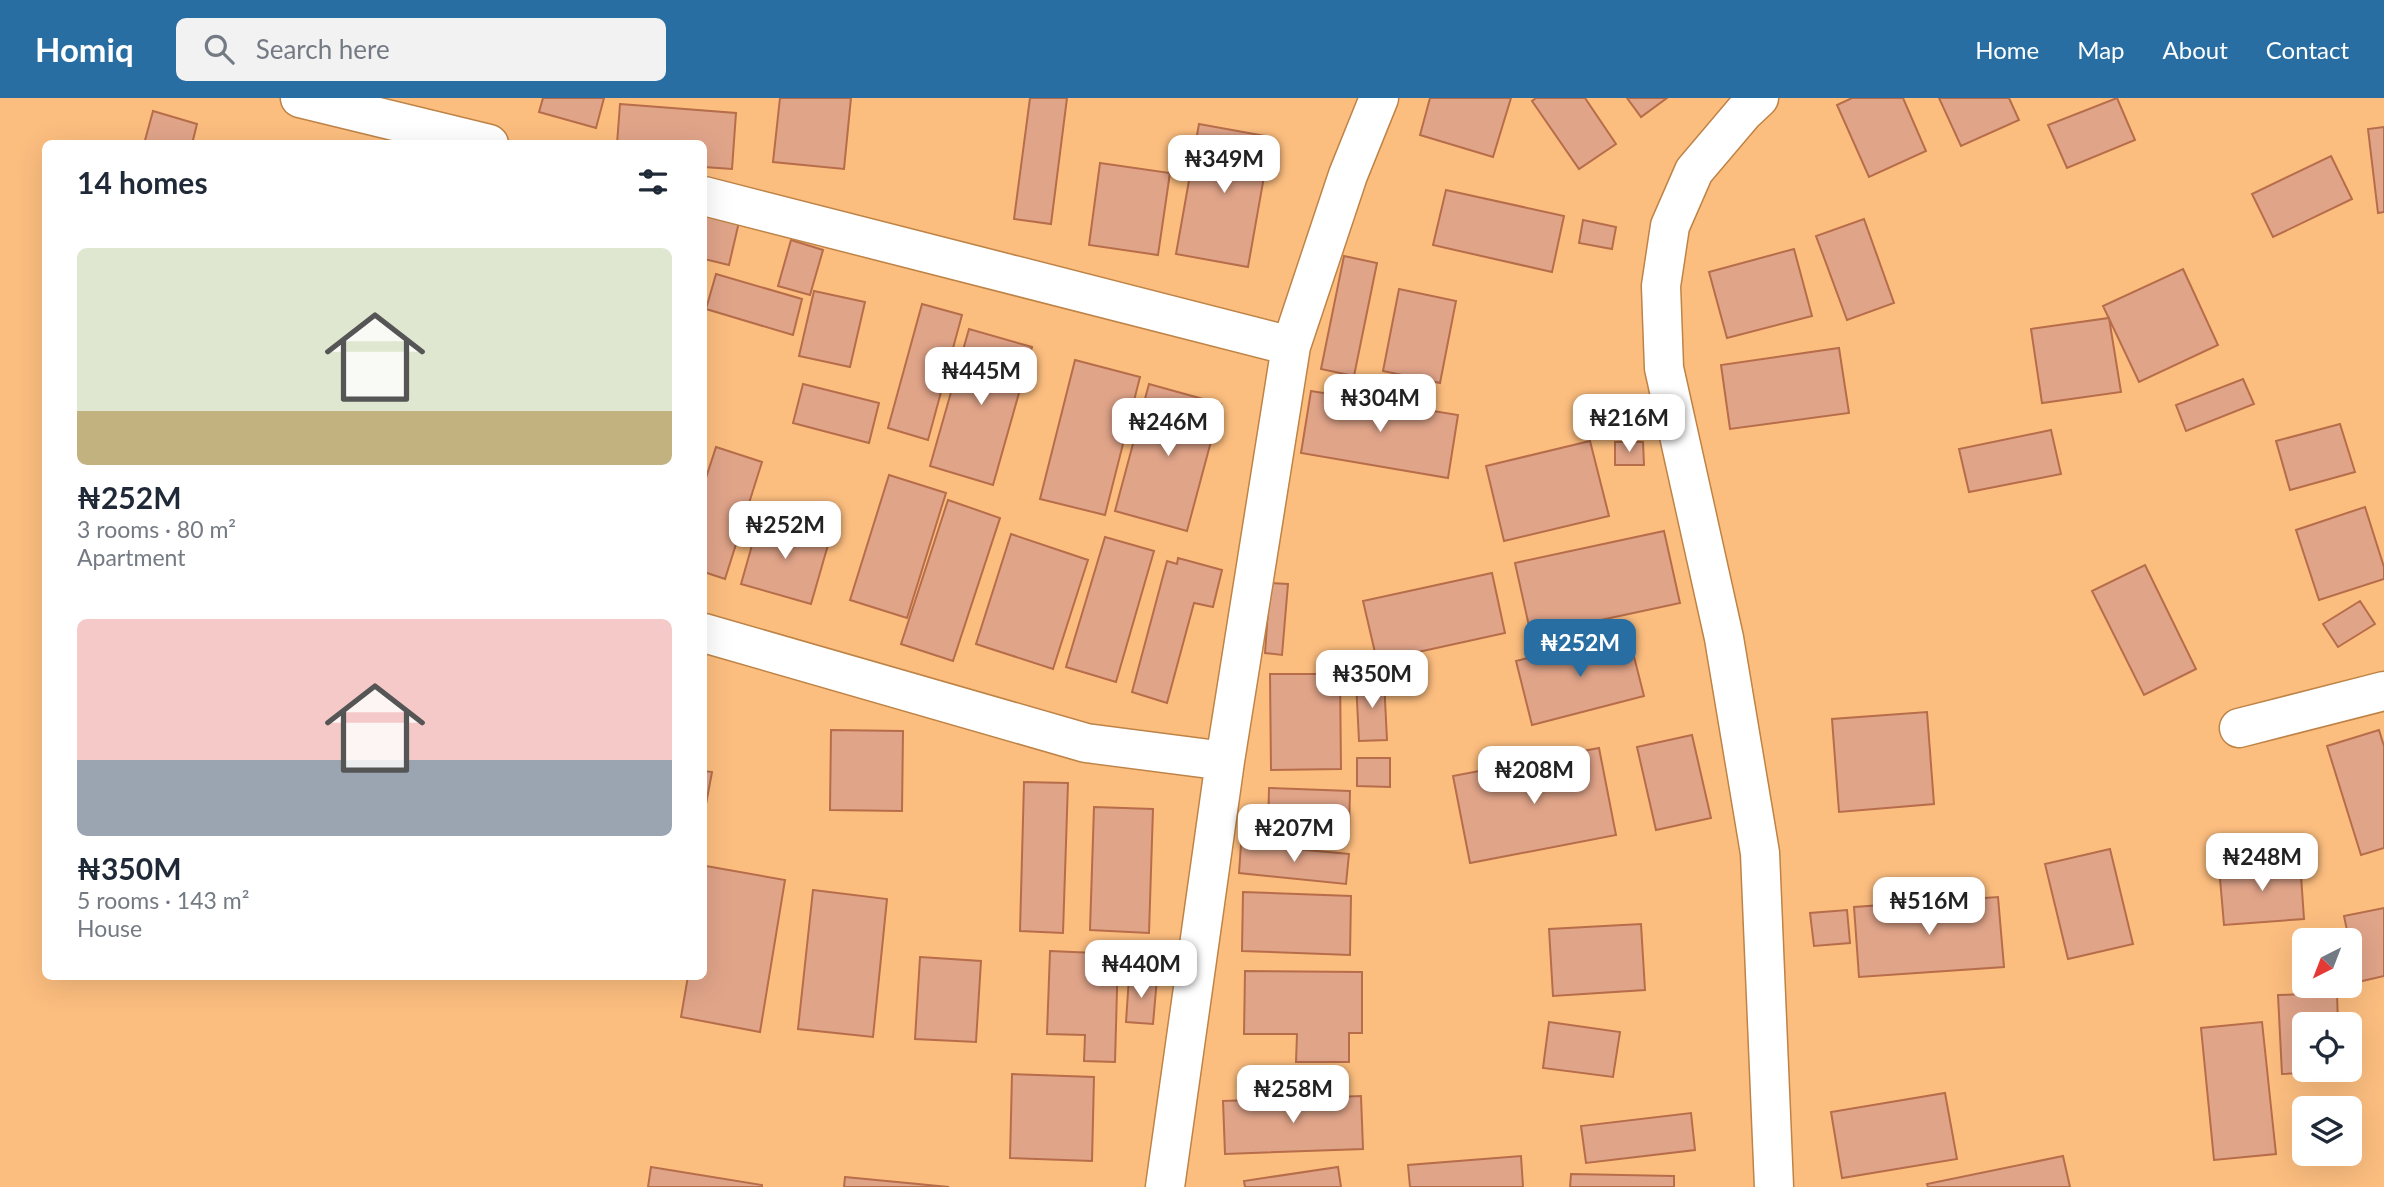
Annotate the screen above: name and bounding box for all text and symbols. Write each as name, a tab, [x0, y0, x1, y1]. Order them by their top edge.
search box	[176, 18, 666, 81]
text: Homiq	[35, 29, 134, 69]
icon: search	[200, 30, 238, 68]
text: Search here	[256, 33, 390, 65]
text: Home	[1975, 35, 2039, 64]
text: Map	[2077, 35, 2125, 64]
text: About	[2163, 35, 2228, 64]
text: Contact	[2266, 35, 2349, 64]
pin: ₦349M	[1175, 136, 1273, 195]
text: ₦349M	[1184, 144, 1264, 172]
icon: filters	[634, 163, 672, 201]
text: 14 homes	[77, 164, 208, 200]
icon: home	[312, 294, 438, 420]
pin: ₦445M	[932, 348, 1030, 407]
text: ₦445M	[941, 356, 1021, 384]
pin: ₦304M	[1331, 374, 1429, 434]
text: ₦304M	[1340, 383, 1420, 411]
pin: ₦216M	[1580, 394, 1678, 454]
pin: ₦246M	[1119, 398, 1217, 458]
text: ₦216M	[1589, 403, 1669, 431]
text: ₦246M	[1128, 407, 1208, 435]
text: ₦252M	[77, 479, 182, 515]
pin: ₦252M	[736, 502, 834, 561]
text: ₦252M	[745, 510, 825, 538]
text: 3 rooms · 80 m²	[77, 515, 236, 543]
text: Apartment	[77, 543, 185, 571]
pin: ₦252M	[1531, 620, 1629, 679]
text: ₦252M	[1540, 628, 1620, 656]
pin: ₦350M	[1323, 650, 1421, 710]
text: ₦350M	[1332, 659, 1412, 687]
icon: home	[312, 665, 438, 791]
pin: ₦208M	[1485, 746, 1583, 806]
text: ₦208M	[1494, 755, 1574, 783]
pin: ₦207M	[1245, 804, 1343, 864]
text: ₦207M	[1254, 813, 1334, 841]
pin: ₦248M	[2213, 834, 2311, 893]
text: ₦248M	[2222, 842, 2302, 870]
text: ₦350M	[77, 850, 182, 886]
pin: ₦516M	[1880, 878, 1978, 937]
text: 5 rooms · 143 m²	[77, 886, 249, 914]
text: ₦516M	[1889, 886, 1969, 914]
text: House	[77, 914, 142, 942]
north arrow	[2292, 928, 2362, 998]
map controls	[2292, 928, 2362, 1166]
pin: ₦440M	[1092, 940, 1190, 1000]
text: ₦440M	[1101, 949, 1181, 977]
button: locate	[2292, 1012, 2362, 1082]
pin: ₦258M	[1244, 1066, 1342, 1125]
text: ₦258M	[1253, 1074, 1333, 1102]
button: layers	[2292, 1096, 2362, 1166]

